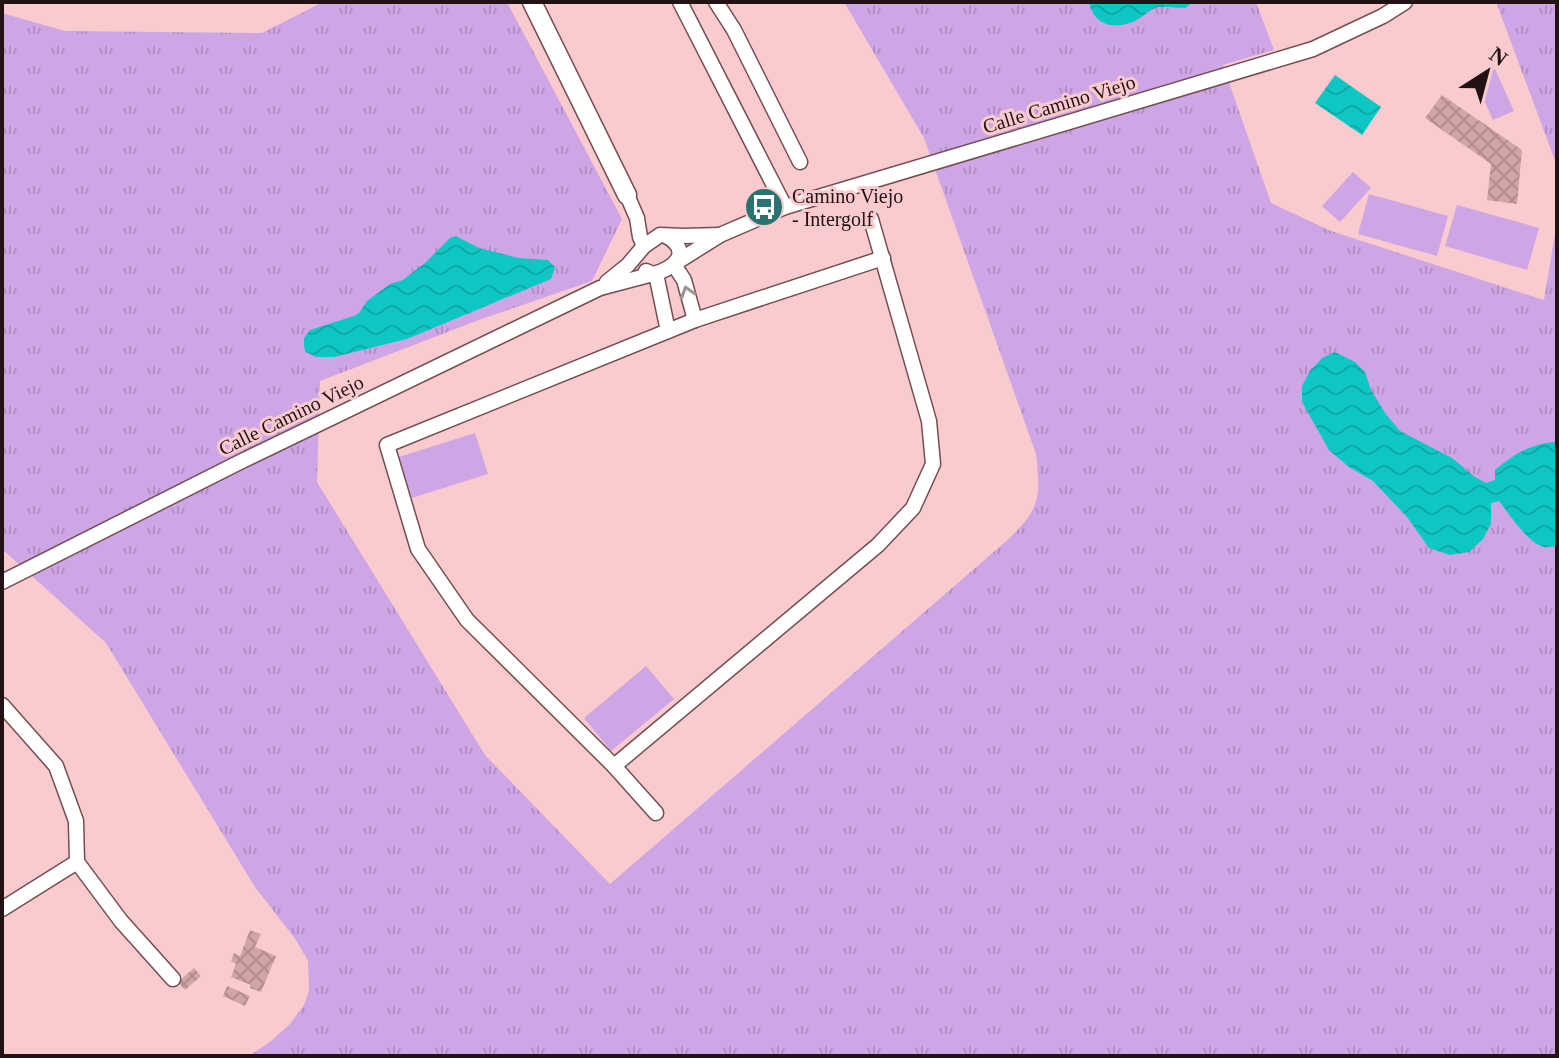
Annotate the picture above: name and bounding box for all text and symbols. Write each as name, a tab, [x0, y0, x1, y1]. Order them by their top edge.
north arrow	[1447, 32, 1527, 112]
text: N	[1485, 41, 1512, 71]
street label: Calle Camino Viejo	[980, 70, 1138, 139]
place label: Camino Viejo - Intergolf	[792, 185, 903, 231]
bus stop icon: Camino Viejo - Intergolf	[743, 186, 785, 228]
one-way arrow	[680, 286, 696, 299]
street label: Calle Camino Viejo	[215, 370, 367, 461]

